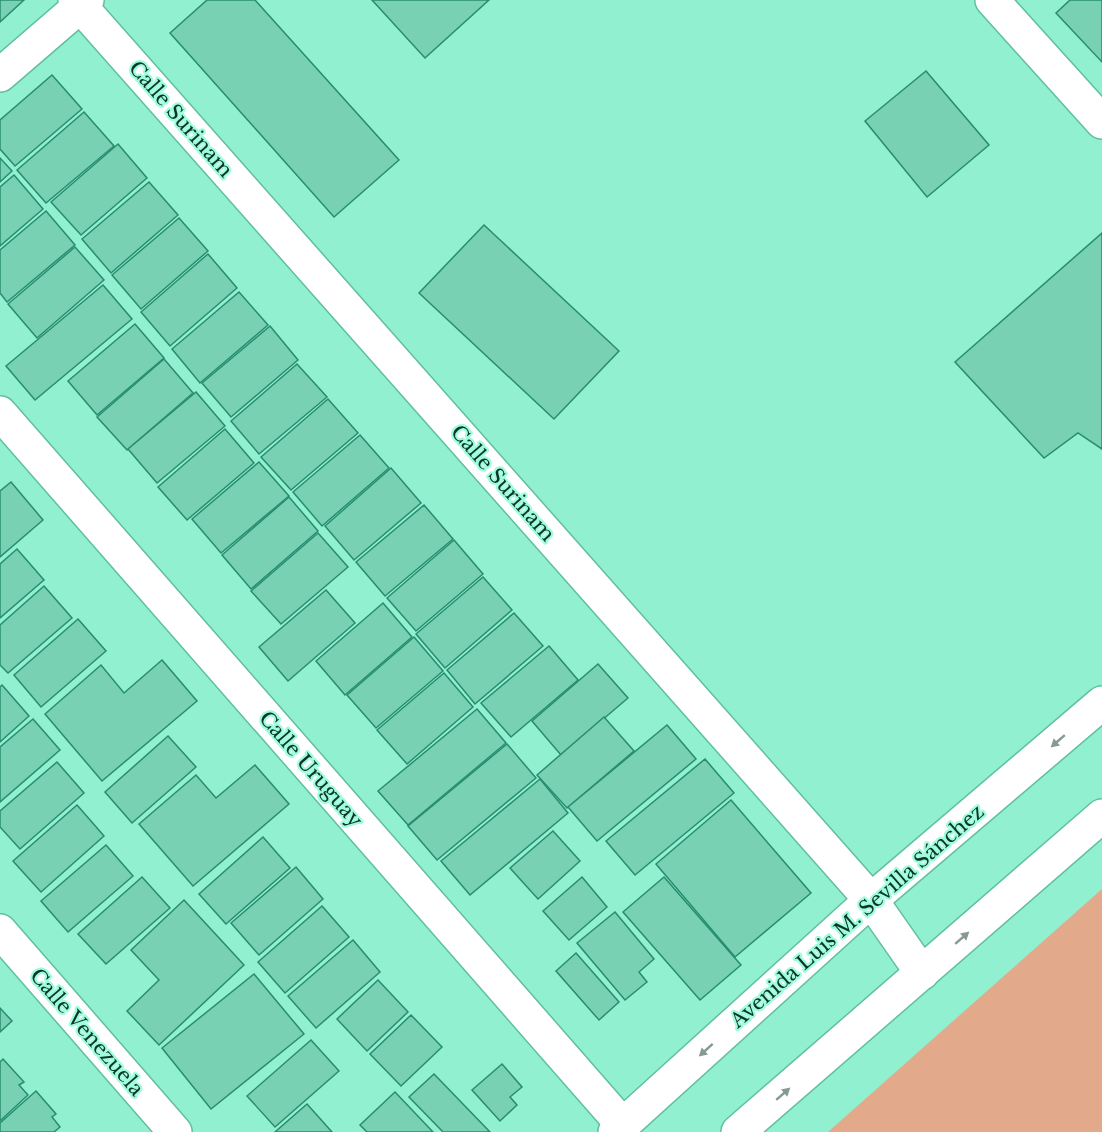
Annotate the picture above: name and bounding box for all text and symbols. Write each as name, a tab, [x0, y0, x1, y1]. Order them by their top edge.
street label: Calle Surinam	[124, 56, 238, 182]
street label: Calle Surinam	[446, 420, 560, 546]
street label: Calle Uruguay	[254, 706, 368, 832]
one-way arrow	[1051, 734, 1066, 747]
street label: Avenida Luis M. Sevilla Sánchez	[725, 799, 989, 1033]
one-way arrow	[954, 931, 969, 945]
street label: Calle Venezuela	[25, 963, 149, 1101]
one-way arrow	[699, 1043, 714, 1056]
one-way arrow	[775, 1088, 790, 1101]

